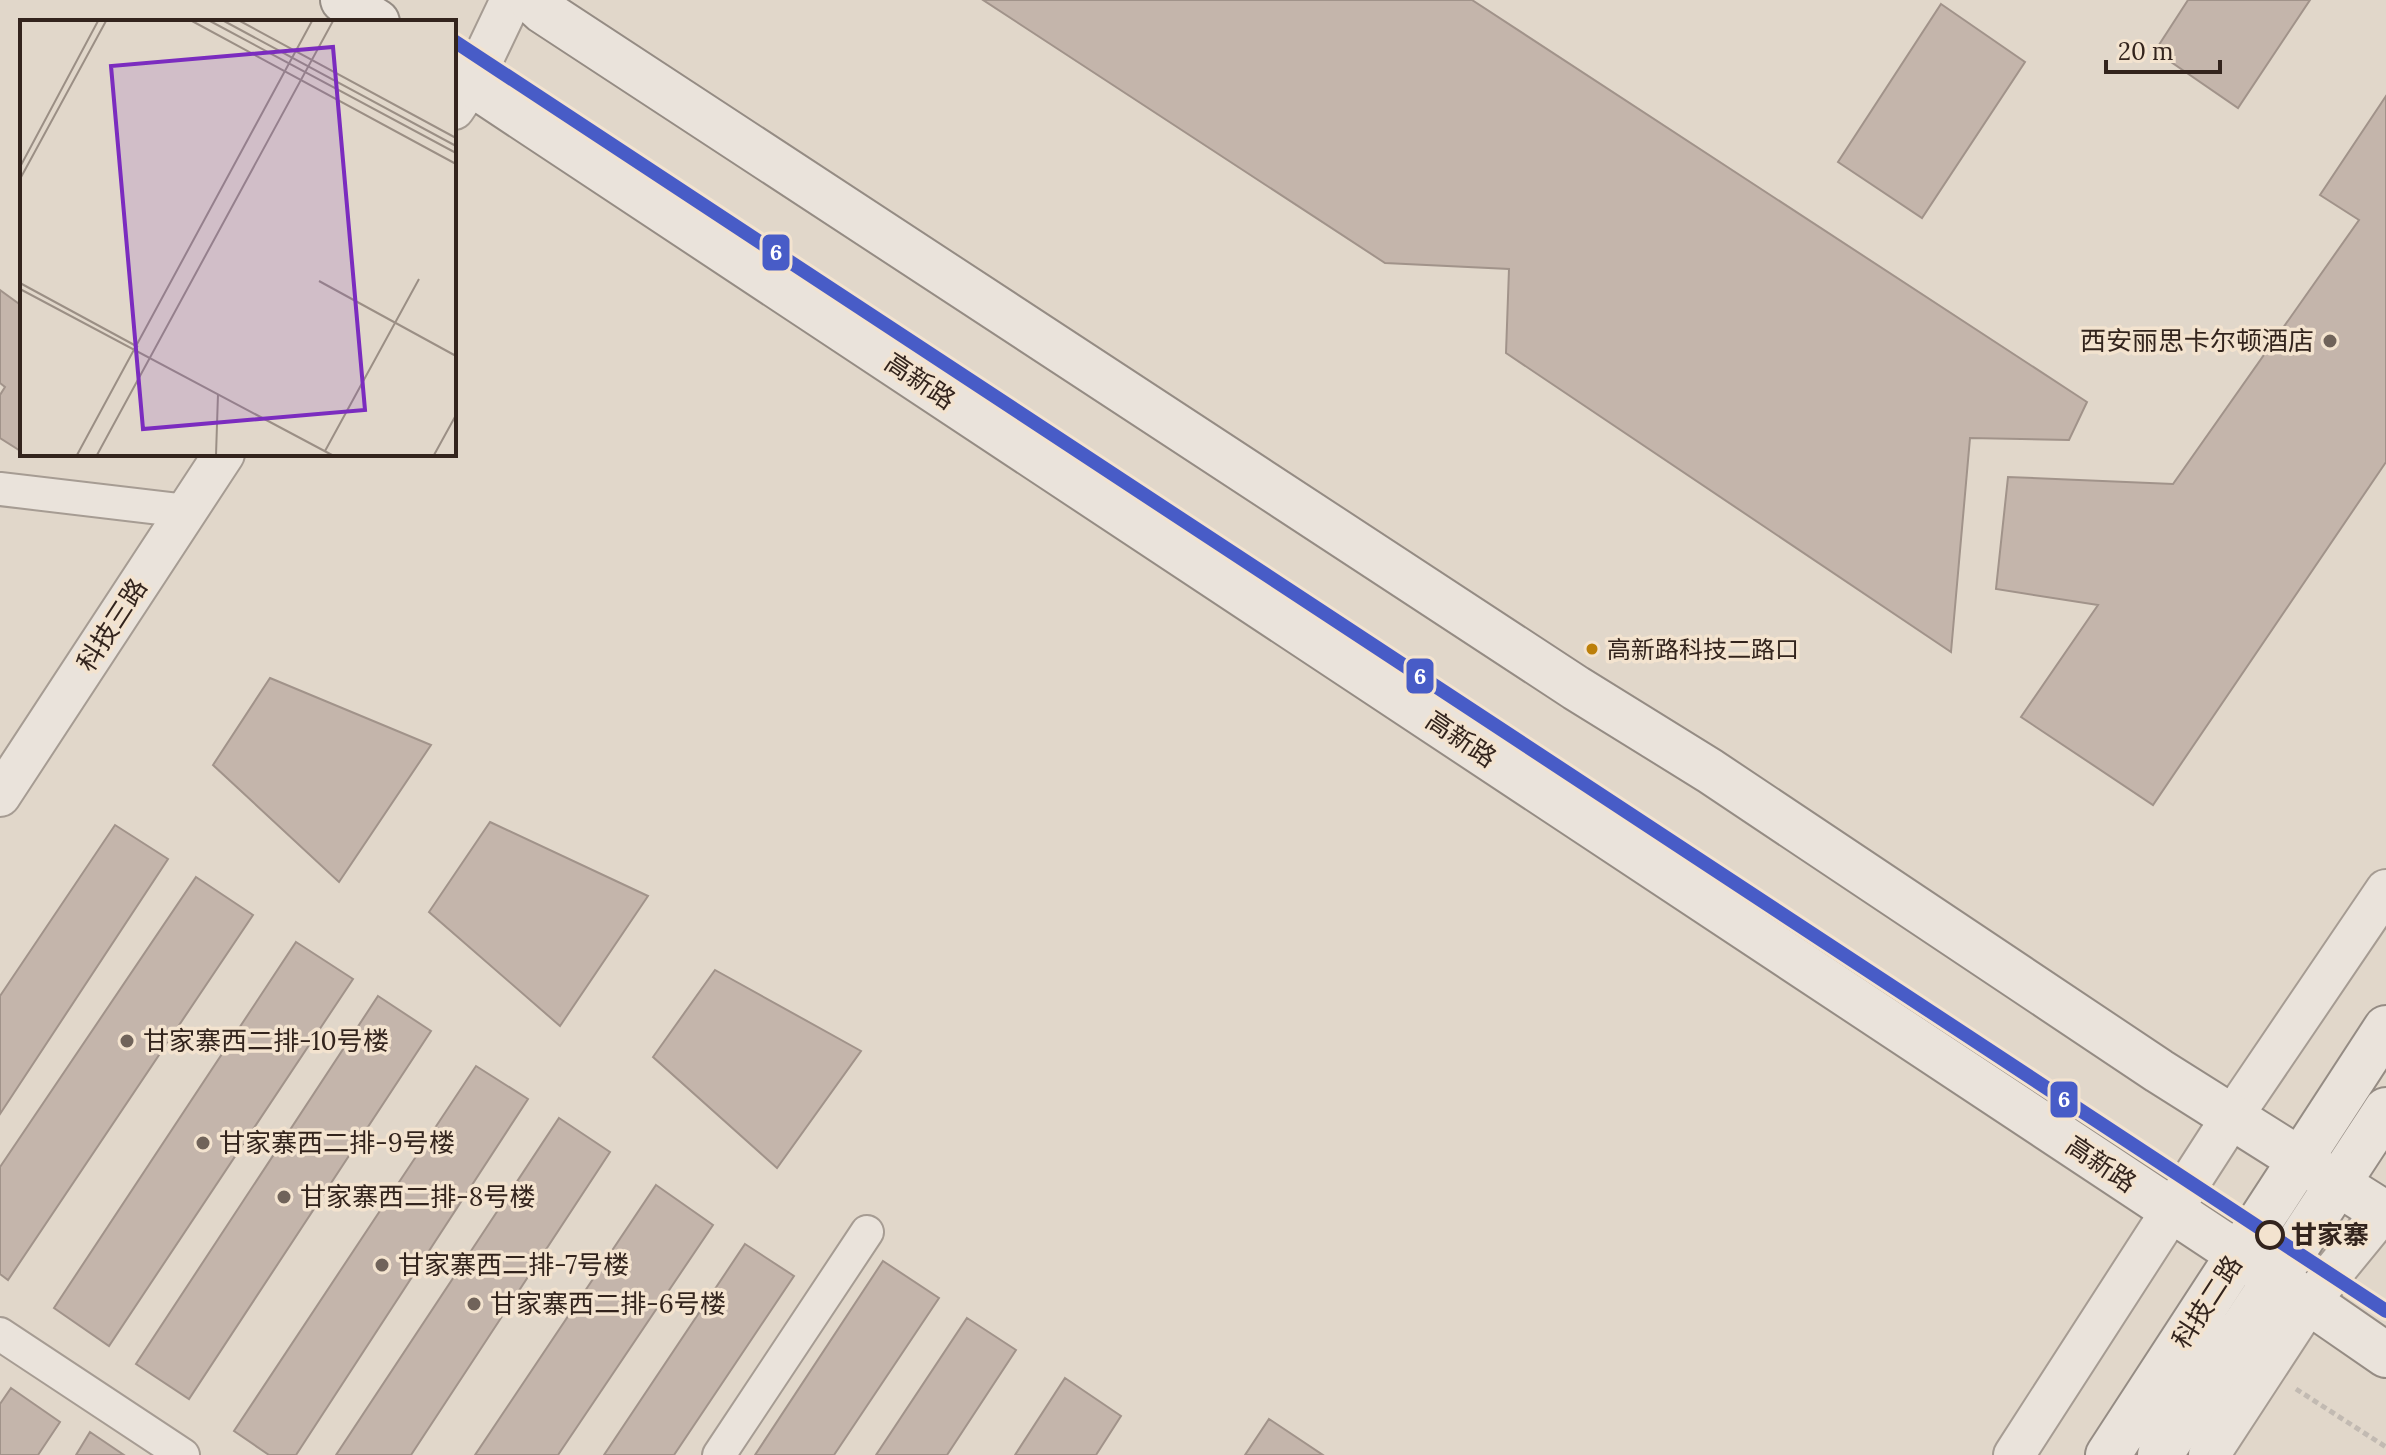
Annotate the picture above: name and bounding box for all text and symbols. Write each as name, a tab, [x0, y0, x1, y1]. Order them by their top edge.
inset map	[20, 20, 456, 456]
scale bar	[2106, 24, 2220, 74]
text: 20 m	[2118, 36, 2174, 67]
line badge: 6	[761, 233, 791, 272]
text: 6	[770, 238, 782, 266]
place label: 西安丽思卡尔顿酒店	[2080, 324, 2314, 357]
marker: 西安丽思卡尔顿酒店	[2321, 332, 2339, 350]
street label: 高新路	[879, 345, 962, 416]
street label: 科技三路	[69, 572, 154, 677]
place label: 高新路科技二路口	[1607, 634, 1799, 665]
marker: 高新路科技二路口	[1584, 641, 1600, 657]
line badge: 6	[1405, 657, 1435, 695]
text: 6	[1414, 662, 1426, 690]
street label: 高新路	[1420, 703, 1503, 774]
place label: 甘家寨西二排-10号楼	[143, 1024, 389, 1057]
marker: 甘家寨西二排-10号楼	[118, 1032, 136, 1050]
line badge: 6	[2049, 1080, 2079, 1119]
text: 6	[2058, 1085, 2070, 1113]
place label: 甘家寨西二排-9号楼	[219, 1126, 455, 1159]
street label: 高新路	[2060, 1128, 2143, 1199]
marker: 甘家寨西二排-9号楼	[194, 1134, 212, 1152]
place label: 甘家寨西二排-8号楼	[300, 1180, 535, 1213]
marker: 甘家寨西二排-8号楼	[275, 1188, 293, 1206]
place label: 甘家寨	[2291, 1218, 2369, 1251]
marker: 甘家寨	[2256, 1221, 2284, 1249]
place label: 甘家寨西二排-7号楼	[398, 1248, 629, 1281]
street label: 科技二路	[2164, 1249, 2249, 1354]
marker: 甘家寨西二排-7号楼	[373, 1256, 391, 1274]
place label: 甘家寨西二排-6号楼	[490, 1287, 726, 1320]
marker: 甘家寨西二排-6号楼	[465, 1295, 483, 1313]

